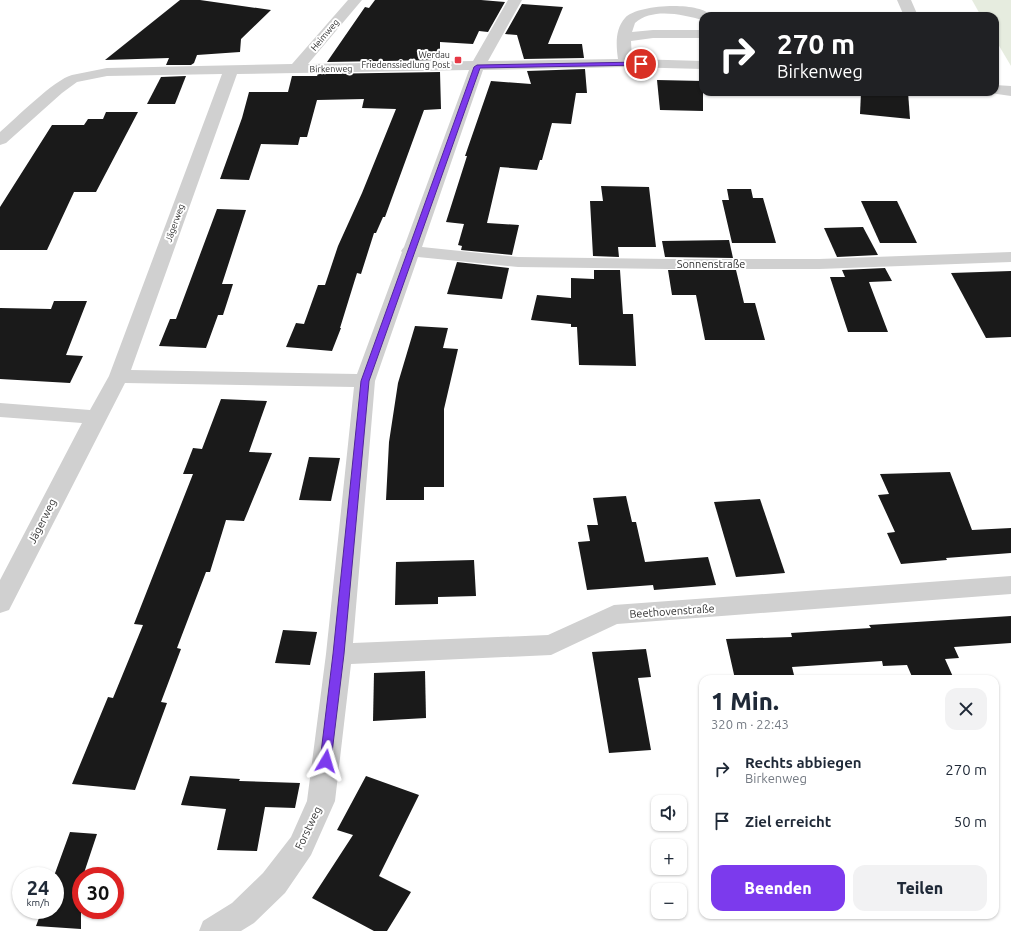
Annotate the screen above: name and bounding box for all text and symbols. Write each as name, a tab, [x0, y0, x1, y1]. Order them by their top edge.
street label: Heimweg	[309, 17, 341, 53]
icon: right	[711, 28, 763, 80]
text: 270 m	[777, 28, 855, 59]
pin	[624, 47, 658, 81]
place label: Werdau Friedenssiedlung Post	[361, 50, 450, 70]
icon: arrive	[630, 53, 652, 75]
marker: Werdau Friedenssiedlung Post	[453, 55, 463, 65]
text: Birkenweg	[777, 61, 863, 81]
street label: Birkenweg	[309, 64, 353, 74]
street label: Jägerweg	[163, 203, 187, 243]
street label: Sonnenstraße	[677, 258, 745, 270]
street label: Jägerweg	[26, 497, 58, 545]
street label: Beethovenstraße	[629, 602, 715, 620]
text: 1 Min.	[711, 688, 779, 715]
button: close	[945, 688, 987, 730]
text: 320 m · 22:43	[711, 717, 789, 731]
position arrow	[305, 740, 347, 782]
text: Rechts abbiegen	[745, 754, 862, 771]
icon: right	[711, 758, 733, 780]
text: 270 m	[945, 761, 987, 778]
text: Birkenweg	[745, 771, 807, 785]
map controls	[651, 795, 687, 919]
button: sound	[651, 795, 687, 831]
street label: Forstweg	[292, 805, 324, 851]
icon: arrive	[711, 810, 733, 832]
text: Ziel erreicht	[745, 813, 831, 830]
text: 50 m	[954, 813, 987, 830]
button: +	[651, 839, 687, 875]
button: Beenden	[711, 865, 845, 911]
button: Teilen	[853, 865, 987, 911]
speed limit sign: 30	[72, 867, 124, 919]
text: 24	[27, 876, 49, 899]
button: −	[651, 883, 687, 919]
text: km/h	[26, 897, 50, 908]

